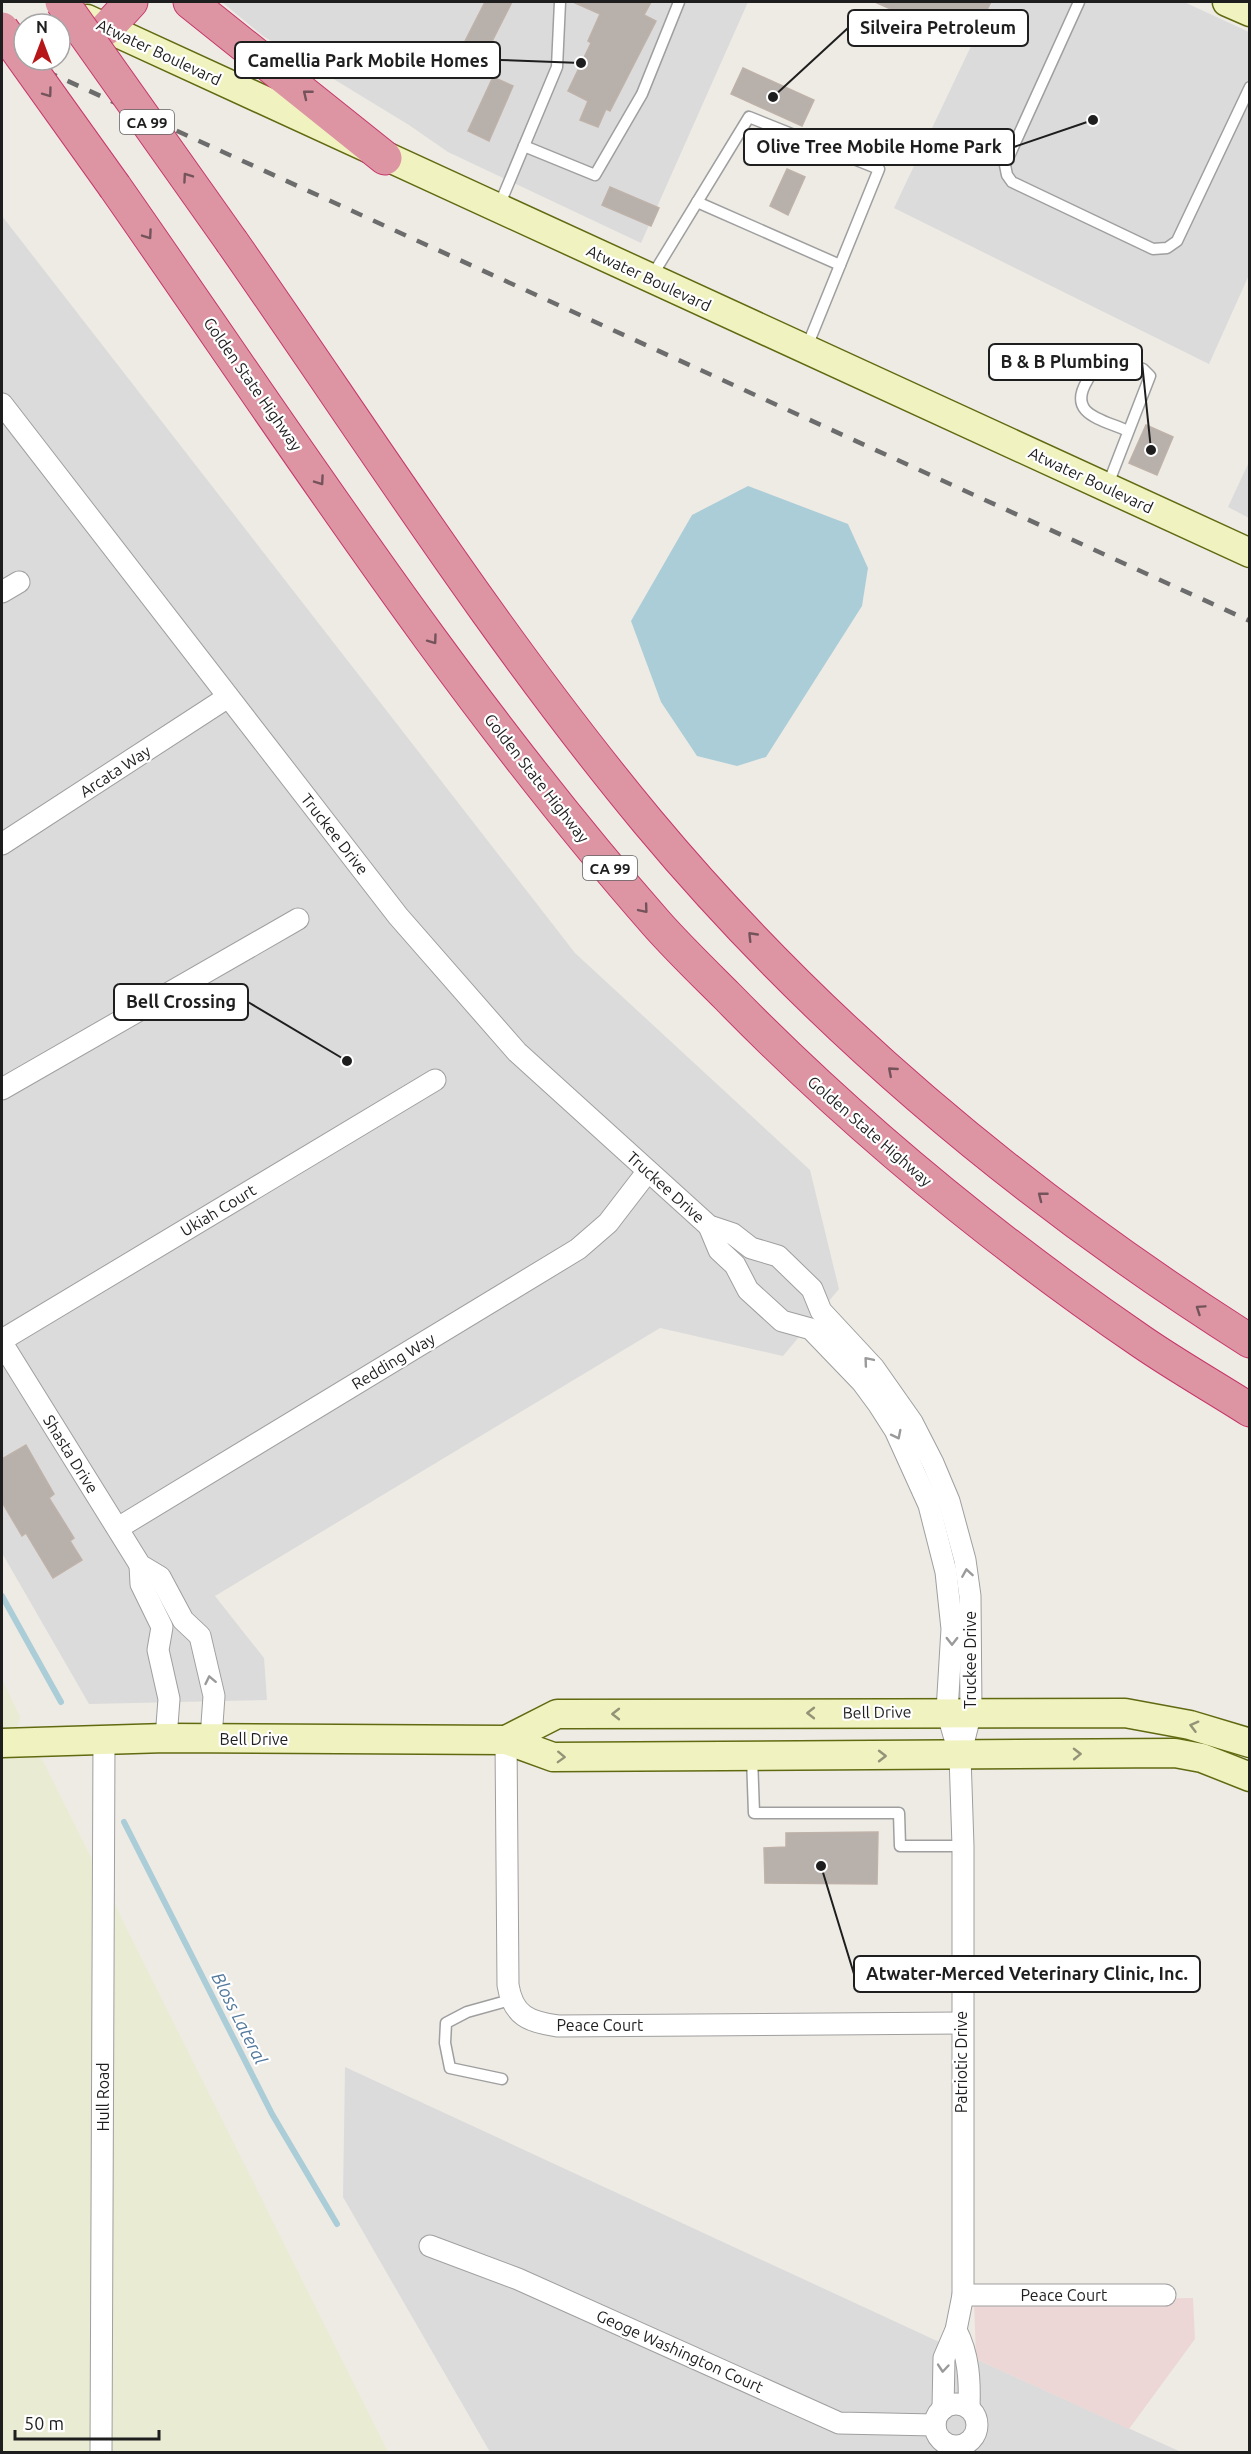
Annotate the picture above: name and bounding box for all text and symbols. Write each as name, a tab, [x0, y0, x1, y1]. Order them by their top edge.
callout: Silveira Petroleum	[848, 10, 1028, 46]
north arrow	[12, 12, 72, 72]
street label: Atwater Boulevard	[94, 15, 224, 89]
text: Silveira Petroleum	[860, 17, 1016, 37]
text: N	[36, 18, 48, 36]
callout: Camellia Park Mobile Homes	[235, 42, 500, 78]
text: Camellia Park Mobile Homes	[248, 50, 488, 70]
one-way arrow	[41, 87, 52, 98]
one-way arrow	[303, 90, 314, 101]
road number: CA 99	[120, 110, 174, 134]
callout: Olive Tree Mobile Home Park	[744, 129, 1014, 165]
text: Olive Tree Mobile Home Park	[756, 136, 1002, 156]
one-way arrow	[183, 173, 194, 184]
one-way arrow	[141, 229, 152, 240]
street label: Atwater Boulevard	[584, 241, 714, 315]
street label: Golden State Highway	[200, 314, 306, 454]
callout: B & B Plumbing	[989, 344, 1142, 380]
text: B & B Plumbing	[1001, 351, 1129, 371]
street label: Atwater Boulevard	[1026, 443, 1156, 517]
one-way arrow	[313, 474, 324, 485]
one-way arrow	[425, 634, 436, 645]
street label: Golden State Highway	[481, 710, 593, 846]
street label: Arcata Way	[76, 741, 154, 800]
street label: Truckee Drive	[298, 790, 372, 878]
road number: CA 99	[583, 856, 637, 880]
one-way arrow	[637, 902, 648, 913]
one-way arrow	[748, 932, 759, 943]
callout: Bell Crossing	[114, 984, 248, 1020]
text: Bell Crossing	[126, 991, 236, 1011]
one-way arrow	[888, 1067, 898, 1078]
street label: Golden State Highway	[804, 1072, 936, 1190]
street label: Truckee Drive	[624, 1148, 708, 1226]
street label: Ukiah Court	[177, 1180, 259, 1239]
one-way arrow	[1037, 1192, 1048, 1203]
one-way arrow	[1196, 1305, 1207, 1316]
street label: Redding Way	[348, 1329, 438, 1393]
one-way arrow	[864, 1357, 875, 1368]
street label: Shasta Drive	[40, 1412, 102, 1496]
one-way arrow	[889, 1429, 901, 1440]
one-way arrow	[961, 1569, 973, 1578]
street label: Truckee Drive	[961, 1611, 979, 1709]
one-way arrow	[946, 1637, 958, 1646]
one-way arrow	[205, 1676, 218, 1686]
street label: Bell Drive	[842, 1702, 912, 1722]
one-way arrow	[806, 1707, 815, 1719]
one-way arrow	[611, 1708, 620, 1720]
one-way arrow	[1189, 1721, 1199, 1733]
street label: Bell Drive	[220, 1730, 288, 1748]
one-way arrow	[1073, 1747, 1082, 1760]
one-way arrow	[878, 1750, 887, 1762]
one-way arrow	[557, 1751, 566, 1763]
callout: Atwater-Merced Veterinary Clinic, Inc.	[854, 1956, 1200, 1992]
text: Atwater-Merced Veterinary Clinic, Inc.	[866, 1963, 1188, 1983]
water label: Bloss Lateral	[208, 1969, 272, 2067]
street label: Patriotic Drive	[952, 2011, 970, 2113]
street label: Peace Court	[557, 2016, 644, 2034]
street label: Hull Road	[94, 2062, 112, 2132]
street label: Peace Court	[1021, 2286, 1108, 2304]
street label: Geoge Washington Court	[594, 2306, 767, 2396]
one-way arrow	[937, 2364, 950, 2373]
scale bar	[15, 2403, 159, 2441]
text: 50 m	[24, 2413, 64, 2433]

